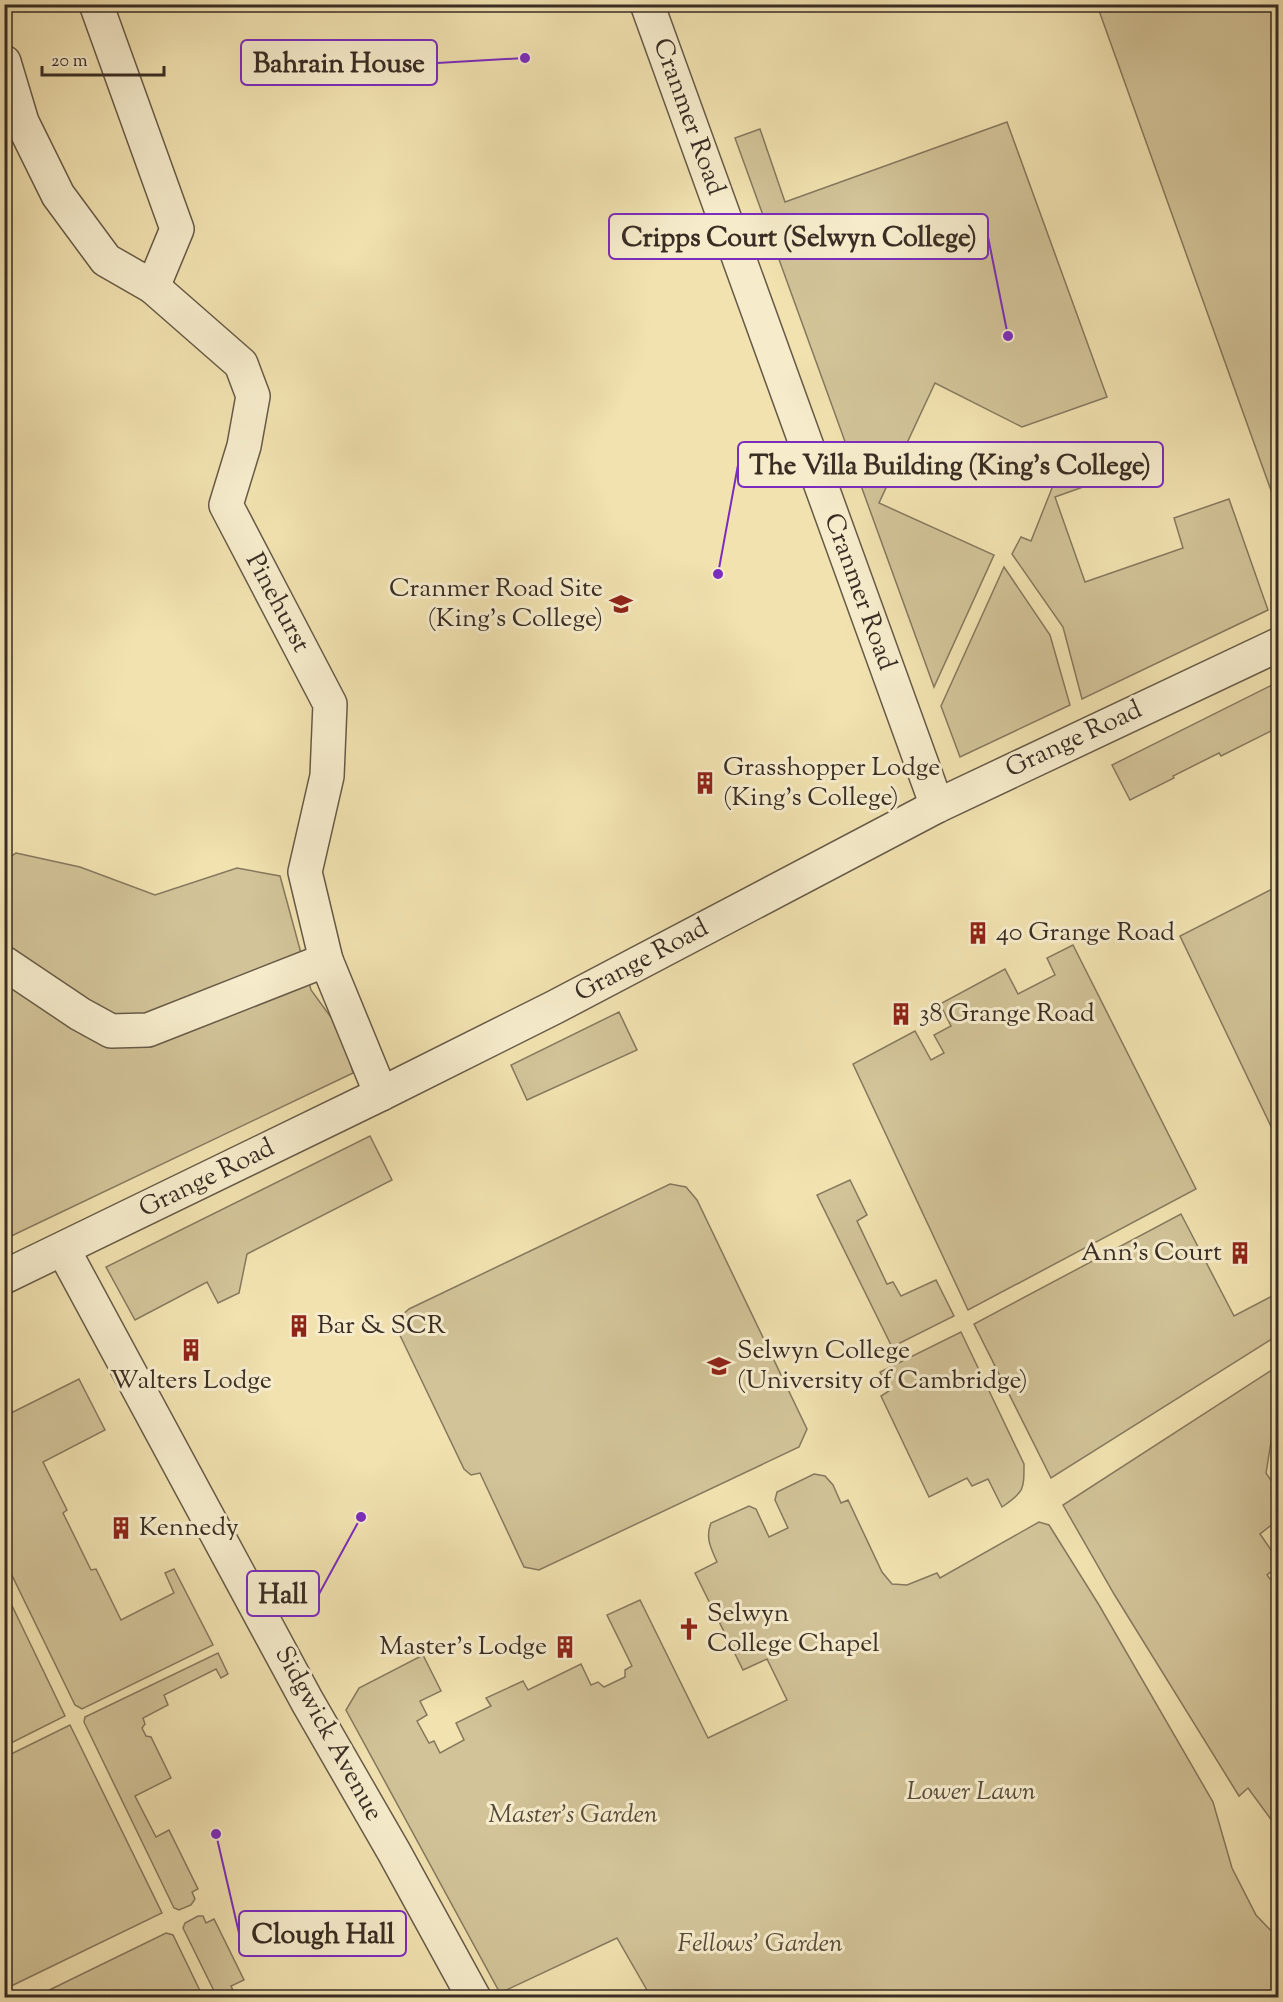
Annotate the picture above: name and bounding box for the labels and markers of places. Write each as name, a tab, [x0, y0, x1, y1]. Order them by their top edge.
callout: Bahrain House	[241, 40, 437, 85]
callout: Cripps Court (Selwyn College)	[609, 214, 988, 259]
callout: The Villa Building (King's College)	[738, 442, 1163, 487]
place label: Cranmer Road Site (King's College)	[389, 571, 603, 638]
school or university icon: Cranmer Road Site (King's College)	[608, 591, 634, 617]
place label: Grasshopper Lodge (King's College)	[723, 750, 940, 817]
building icon: Grasshopper Lodge (King's College)	[692, 770, 718, 796]
place label: 40 Grange Road	[996, 915, 1175, 952]
building icon: 40 Grange Road	[965, 920, 991, 946]
place label: 38 Grange Road	[919, 996, 1095, 1033]
building icon: 38 Grange Road	[888, 1001, 914, 1027]
place label: Ann's Court	[1081, 1235, 1222, 1272]
building icon: Ann's Court	[1227, 1240, 1253, 1266]
place label: Bar & SCR	[317, 1308, 446, 1345]
building icon: Bar & SCR	[286, 1313, 312, 1339]
place label: Selwyn College (University of Cambridge)	[737, 1333, 1028, 1400]
building icon: Walters Lodge	[178, 1337, 204, 1363]
school or university icon: Selwyn College (University of Cambridge)	[706, 1353, 732, 1379]
place label: Walters Lodge	[110, 1363, 272, 1400]
place label: Kennedy	[139, 1510, 239, 1547]
building icon: Kennedy	[108, 1515, 134, 1541]
callout: Hall	[247, 1571, 319, 1616]
place label: Selwyn College Chapel	[707, 1596, 880, 1663]
church icon: Selwyn College Chapel	[676, 1616, 702, 1642]
place label: Master's Lodge	[379, 1629, 547, 1666]
building icon: Master's Lodge	[552, 1634, 578, 1660]
callout: Clough Hall	[239, 1911, 406, 1956]

